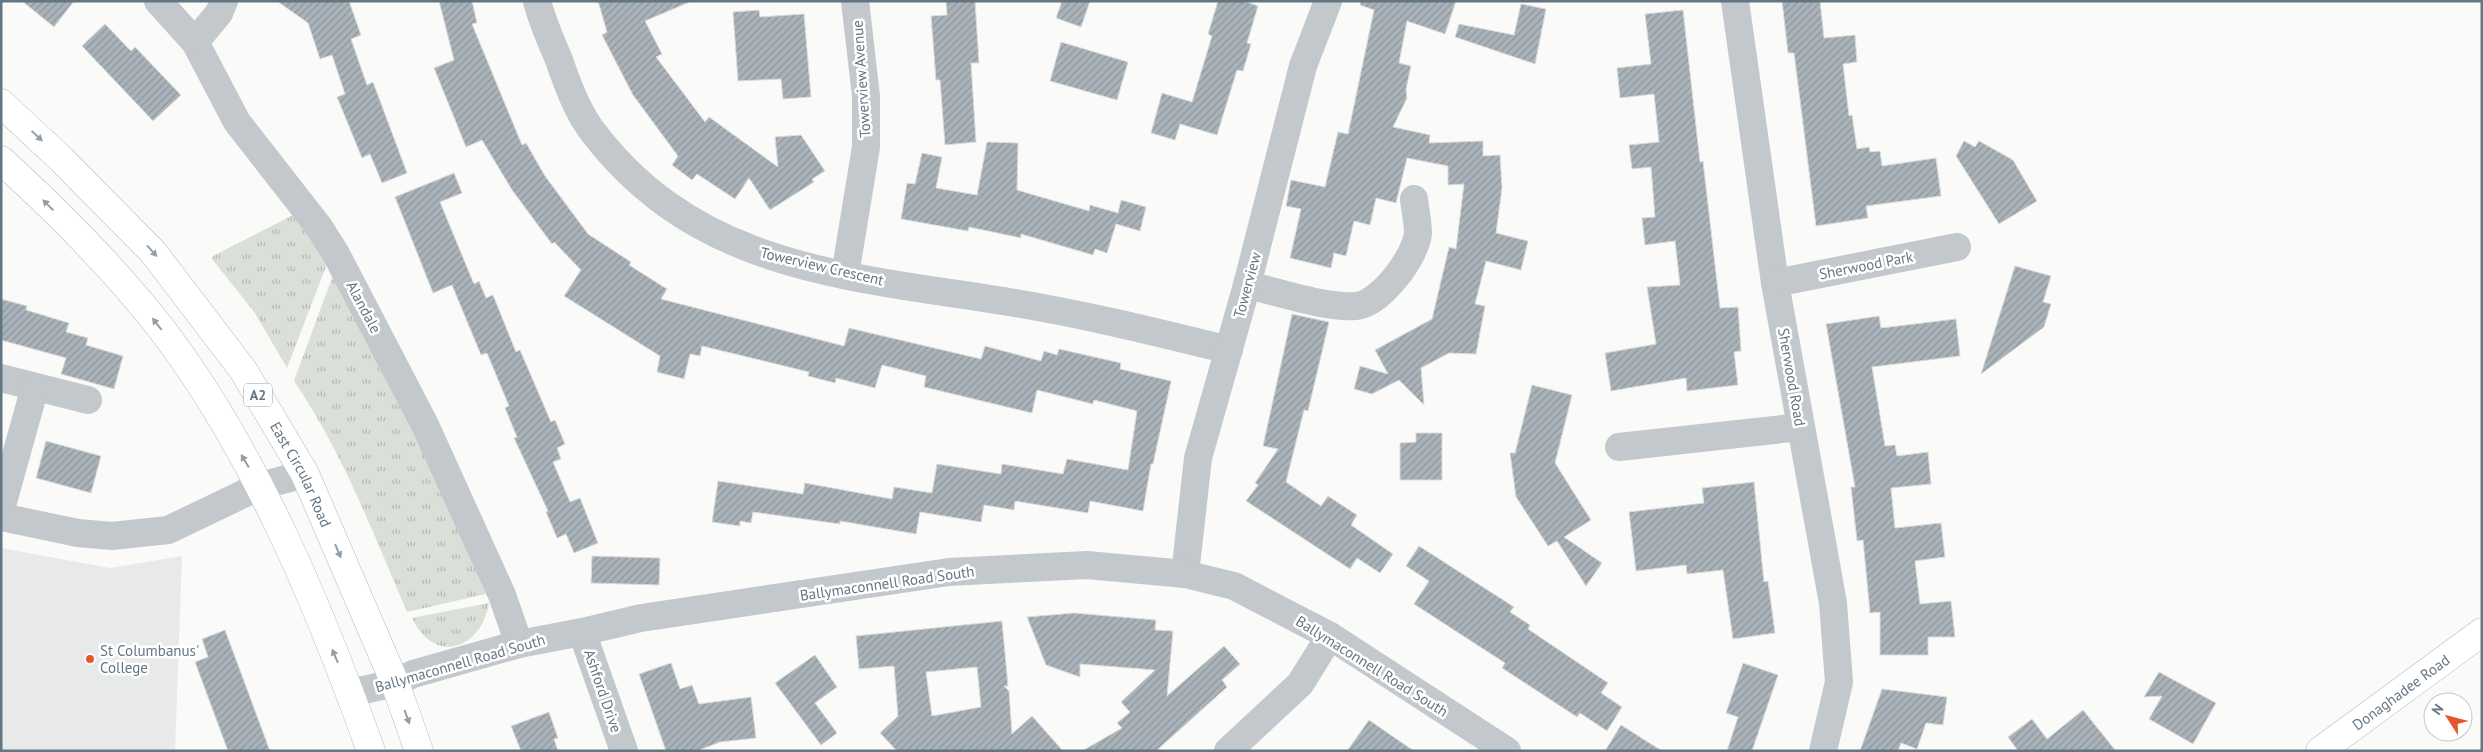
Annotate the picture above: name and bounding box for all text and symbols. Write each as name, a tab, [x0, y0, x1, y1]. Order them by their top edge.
street label: Towerview Avenue	[847, 20, 875, 138]
one-way arrow	[30, 130, 42, 142]
one-way arrow	[42, 199, 54, 211]
street label: Towerview Crescent	[759, 243, 885, 289]
one-way arrow	[146, 245, 158, 257]
street label: Sherwood Park	[1817, 246, 1915, 283]
street label: Towerview	[1229, 250, 1265, 320]
street label: Alandale	[342, 278, 386, 336]
one-way arrow	[152, 318, 163, 331]
street label: Sherwood Road	[1774, 326, 1810, 428]
road number: A2	[244, 384, 272, 406]
street label: East Circular Road	[266, 418, 336, 530]
one-way arrow	[241, 455, 250, 468]
one-way arrow	[335, 544, 343, 558]
street label: Ballymaconnell Road South	[799, 561, 975, 605]
street label: Ballymaconnell Road South	[1292, 611, 1452, 721]
street label: Ballymaconnell Road South	[373, 630, 547, 696]
place label: St Columbanus' College	[100, 641, 199, 677]
street label: Ashford Drive	[580, 647, 626, 735]
one-way arrow	[330, 649, 338, 663]
street label: Donaghadee Road	[2348, 650, 2453, 734]
marker: St Columbanus' College	[84, 653, 96, 665]
north arrow	[2423, 692, 2473, 742]
text: N	[2427, 700, 2447, 718]
one-way arrow	[404, 710, 411, 725]

